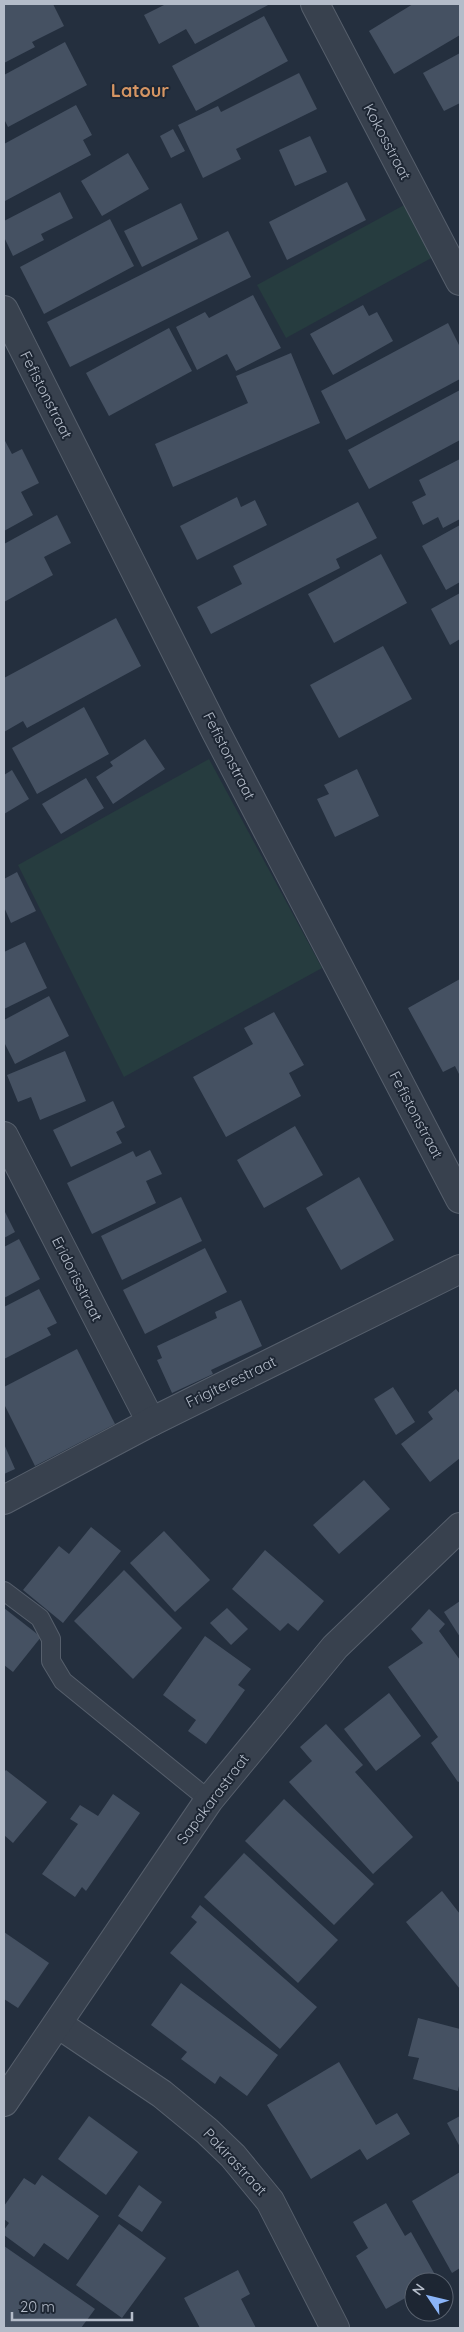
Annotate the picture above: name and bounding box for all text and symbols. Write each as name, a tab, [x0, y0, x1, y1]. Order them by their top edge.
district label: Latour	[111, 79, 169, 102]
street label: Kokosstraat	[359, 100, 415, 183]
street label: Fefistonstraat	[16, 348, 77, 442]
street label: Fefistonstraat	[199, 709, 260, 803]
street label: Fefistonstraat	[385, 1068, 447, 1162]
street label: Eridorisstraat	[48, 1233, 107, 1324]
street label: Frigiterestraat	[182, 1351, 279, 1412]
street label: Sapakarastraat	[172, 1750, 253, 1848]
street label: Pakirastraat	[199, 2124, 271, 2199]
north arrow	[404, 2272, 454, 2322]
text: N	[408, 2280, 429, 2299]
scale bar	[12, 2290, 132, 2322]
text: 20 m	[20, 2297, 55, 2316]

